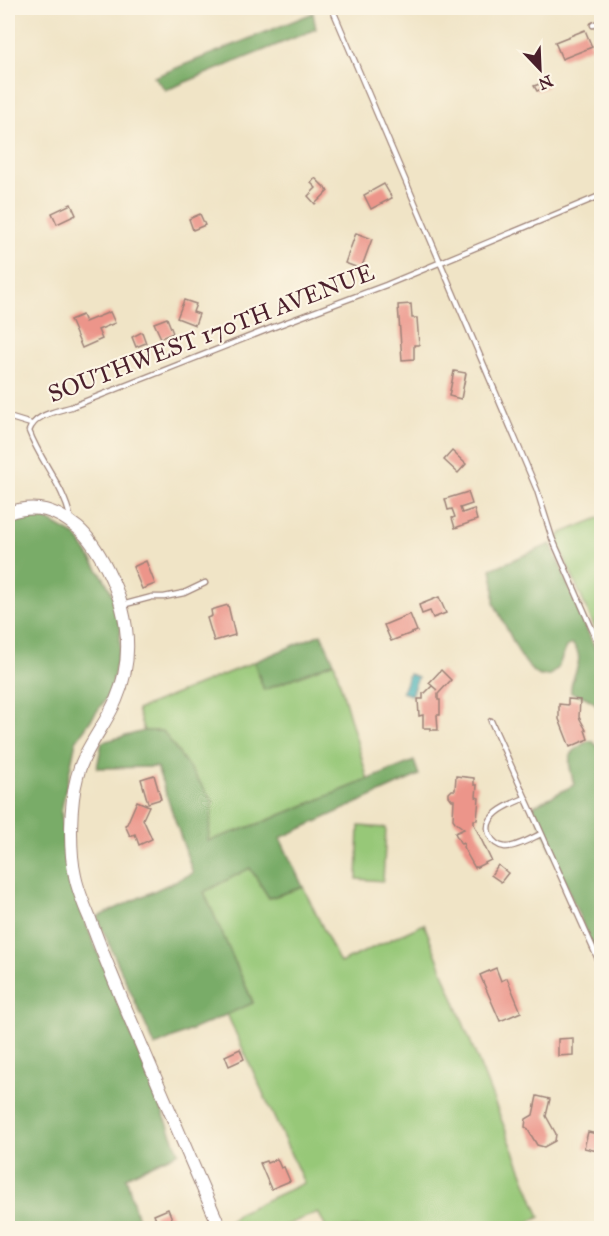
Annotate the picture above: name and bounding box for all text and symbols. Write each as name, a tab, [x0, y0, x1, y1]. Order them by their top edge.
north arrow	[510, 39, 570, 99]
text: N	[535, 71, 556, 94]
street label: SOUTHWEST 170TH AVENUE	[44, 257, 378, 409]

